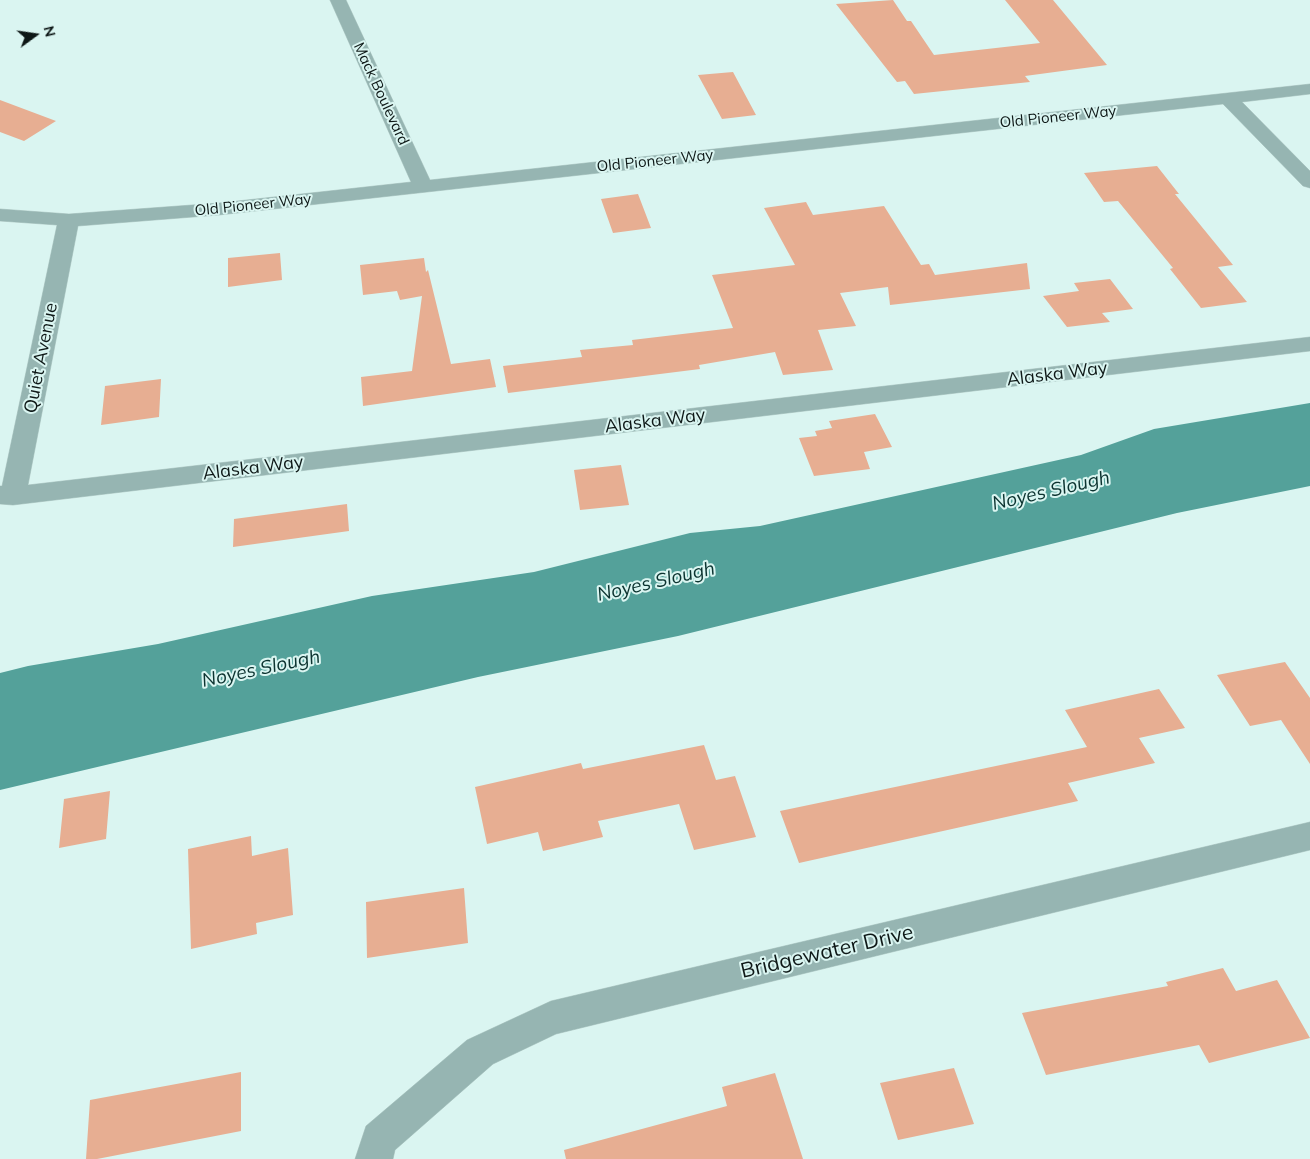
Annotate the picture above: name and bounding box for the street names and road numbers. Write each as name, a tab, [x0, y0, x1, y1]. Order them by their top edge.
street label: Mack Boulevard	[349, 40, 413, 148]
street label: Old Pioneer Way	[999, 102, 1117, 132]
street label: Old Pioneer Way	[596, 146, 714, 176]
street label: Old Pioneer Way	[194, 190, 312, 220]
street label: Quiet Avenue	[20, 301, 62, 415]
street label: Alaska Way	[1005, 357, 1109, 391]
street label: Alaska Way	[603, 404, 707, 438]
street label: Alaska Way	[201, 451, 305, 485]
street label: Bridgewater Drive	[738, 920, 916, 984]

